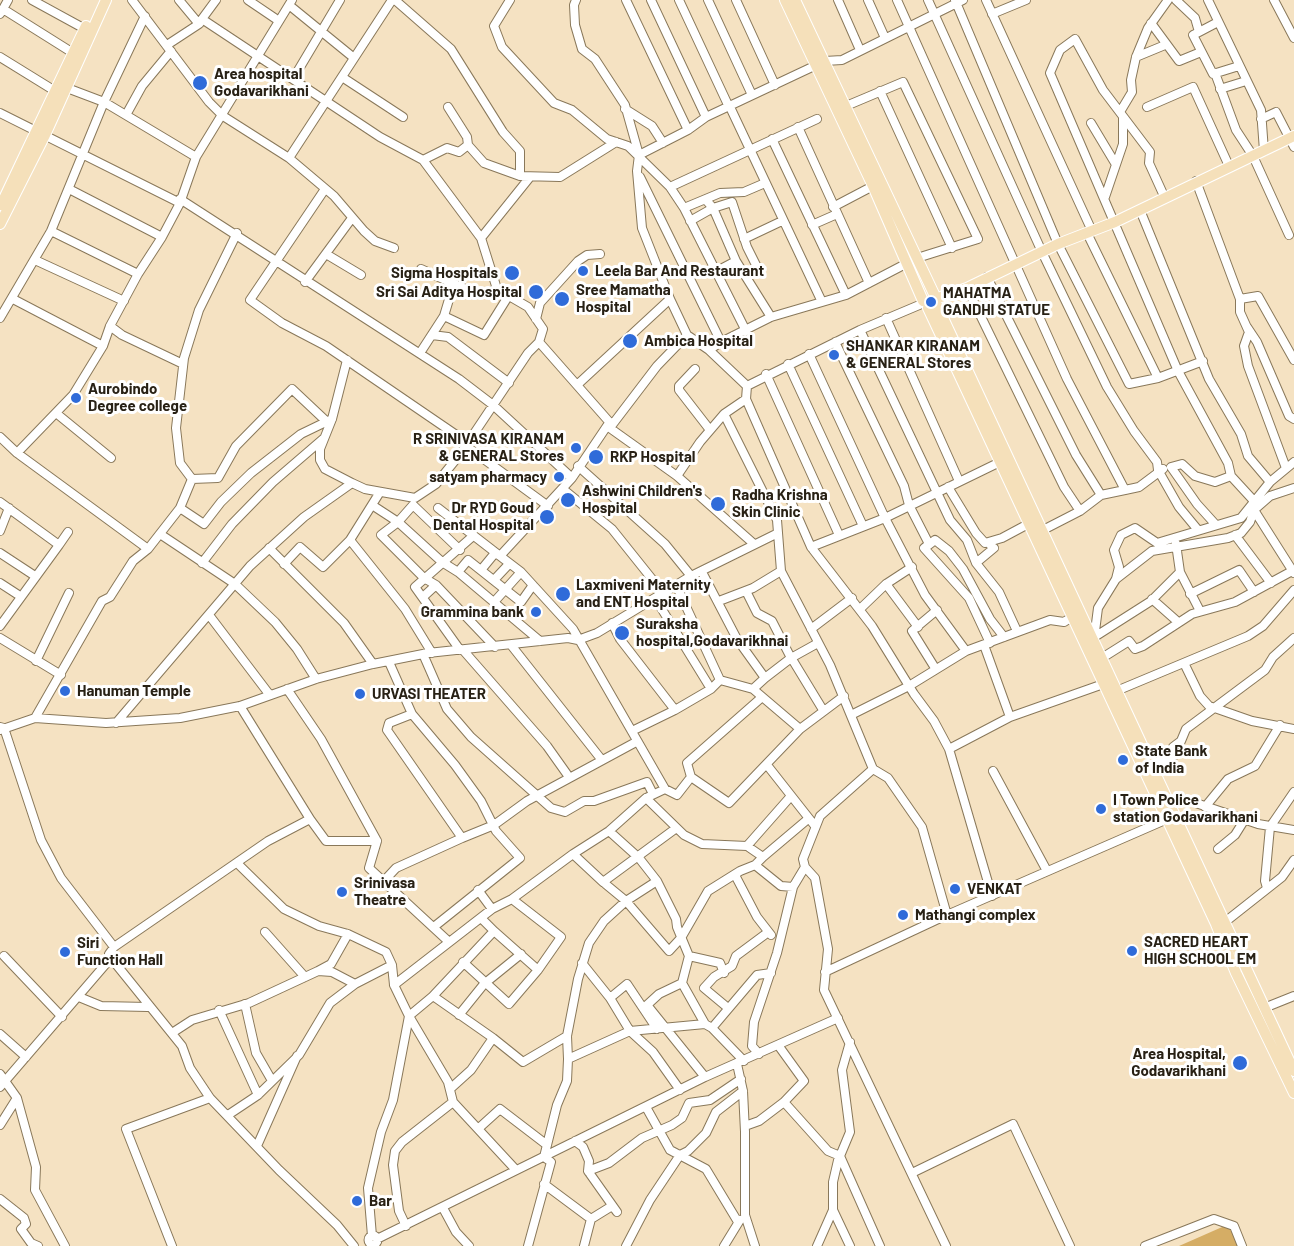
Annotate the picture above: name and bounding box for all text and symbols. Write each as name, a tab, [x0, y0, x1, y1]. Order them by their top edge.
place label: Area hospital Godavarikhani	[214, 65, 309, 100]
marker: Area hospital Godavarikhani	[191, 74, 209, 92]
place label: Leela Bar And Restaurant	[595, 262, 764, 280]
place label: Sigma Hospitals	[391, 264, 498, 282]
marker: Sigma Hospitals	[503, 264, 521, 282]
marker: Leela Bar And Restaurant	[576, 264, 590, 278]
place label: Sree Mamatha Hospital	[576, 281, 671, 316]
place label: Sri Sai Aditya Hospital	[376, 283, 522, 301]
marker: Sri Sai Aditya Hospital	[527, 283, 545, 301]
place label: MAHATMA GANDHI STATUE	[943, 284, 1050, 319]
marker: Sree Mamatha Hospital	[553, 290, 571, 308]
marker: MAHATMA GANDHI STATUE	[924, 295, 938, 309]
marker: Ambica Hospital	[621, 332, 639, 350]
place label: Ambica Hospital	[644, 332, 753, 350]
place label: SHANKAR KIRANAM & GENERAL Stores	[846, 337, 980, 372]
marker: SHANKAR KIRANAM & GENERAL Stores	[827, 348, 841, 362]
place label: Aurobindo Degree college	[88, 380, 187, 415]
marker: Aurobindo Degree college	[69, 391, 83, 405]
place label: R SRINIVASA KIRANAM & GENERAL Stores	[413, 430, 564, 465]
marker: R SRINIVASA KIRANAM & GENERAL Stores	[569, 441, 583, 455]
marker: RKP Hospital	[587, 448, 605, 466]
place label: RKP Hospital	[610, 448, 695, 466]
place label: satyam pharmacy	[429, 468, 547, 486]
marker: satyam pharmacy	[552, 470, 566, 484]
place label: Ashwini Children's Hospital	[582, 482, 702, 517]
place label: Radha Krishna Skin Clinic	[732, 486, 828, 521]
marker: Ashwini Children's Hospital	[559, 491, 577, 509]
marker: Radha Krishna Skin Clinic	[709, 495, 727, 513]
place label: Dr RYD Goud Dental Hospital	[433, 499, 534, 534]
marker: Dr RYD Goud Dental Hospital	[538, 508, 556, 526]
place label: Laxmiveni Maternity and ENT Hospital	[576, 576, 711, 611]
marker: Laxmiveni Maternity and ENT Hospital	[554, 585, 572, 603]
place label: Grammina bank	[421, 603, 524, 621]
marker: Grammina bank	[529, 605, 543, 619]
place label: Suraksha hospital,Godavarikhnai	[636, 615, 788, 650]
marker: Suraksha hospital,Godavarikhnai	[613, 624, 631, 642]
place label: Hanuman Temple	[77, 682, 191, 700]
marker: Hanuman Temple	[58, 684, 72, 698]
place label: URVASI THEATER	[372, 685, 486, 703]
marker: URVASI THEATER	[353, 687, 367, 701]
place label: State Bank of India	[1135, 742, 1208, 777]
marker: State Bank of India	[1116, 753, 1130, 767]
place label: I Town Police station Godavarikhani	[1113, 791, 1258, 826]
marker: I Town Police station Godavarikhani	[1094, 802, 1108, 816]
place label: Srinivasa Theatre	[354, 874, 415, 909]
place label: VENKAT	[967, 880, 1022, 898]
marker: VENKAT	[948, 882, 962, 896]
marker: Srinivasa Theatre	[335, 885, 349, 899]
place label: Mathangi complex	[915, 906, 1036, 924]
marker: Mathangi complex	[896, 908, 910, 922]
place label: SACRED HEART HIGH SCHOOL EM	[1144, 933, 1256, 968]
place label: Siri Function Hall	[77, 934, 163, 969]
marker: SACRED HEART HIGH SCHOOL EM	[1125, 944, 1139, 958]
marker: Siri Function Hall	[58, 945, 72, 959]
place label: Area Hospital, Godavarikhani	[1131, 1045, 1226, 1080]
marker: Area Hospital, Godavarikhani	[1231, 1054, 1249, 1072]
place label: Bar	[369, 1192, 392, 1210]
marker: Bar	[350, 1194, 364, 1208]

